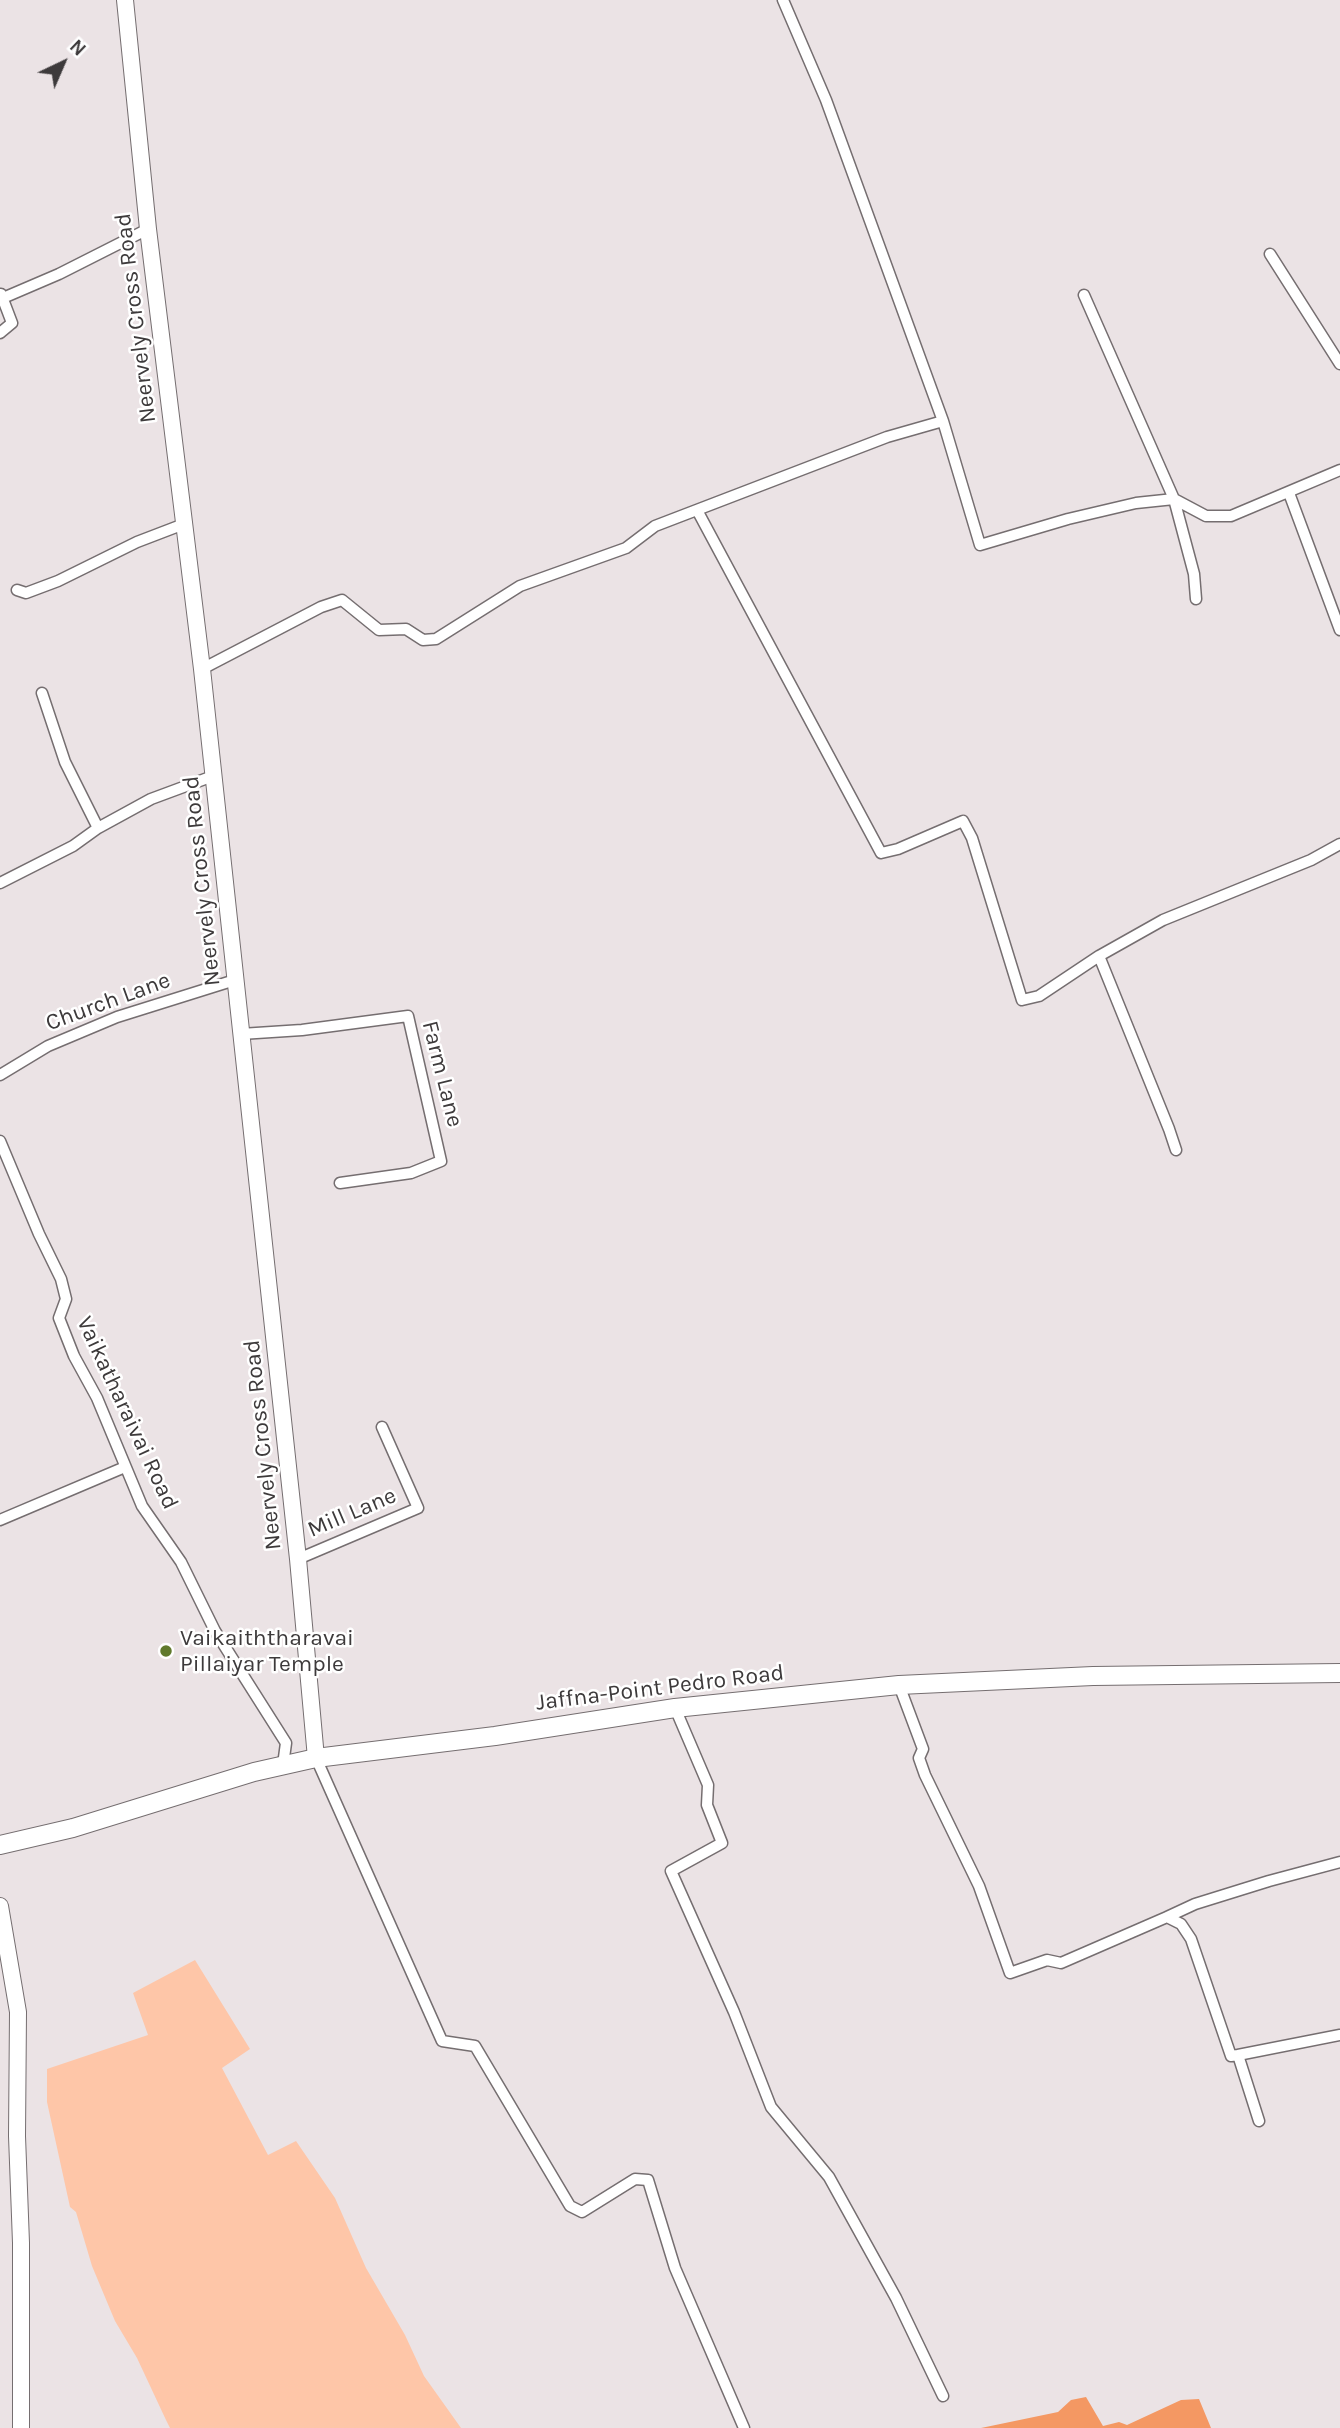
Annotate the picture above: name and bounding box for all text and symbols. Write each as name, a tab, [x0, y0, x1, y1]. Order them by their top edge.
north arrow	[28, 28, 98, 98]
text: N	[65, 35, 90, 61]
street label: Neervely Cross Road	[109, 212, 163, 424]
street label: Neervely Cross Road	[177, 775, 227, 987]
street label: Church Lane	[42, 967, 174, 1037]
street label: Farm Lane	[415, 1018, 469, 1130]
street label: Vaikatharaivai Road	[70, 1312, 184, 1514]
street label: Neervely Cross Road	[238, 1339, 288, 1551]
street label: Mill Lane	[303, 1482, 401, 1544]
place label: Vaikaiththaravai Pillaiyar Temple	[180, 1624, 354, 1678]
marker: Vaikaiththaravai Pillaiyar Temple	[158, 1643, 174, 1659]
street label: Jaffna-Point Pedro Road	[534, 1659, 786, 1717]

